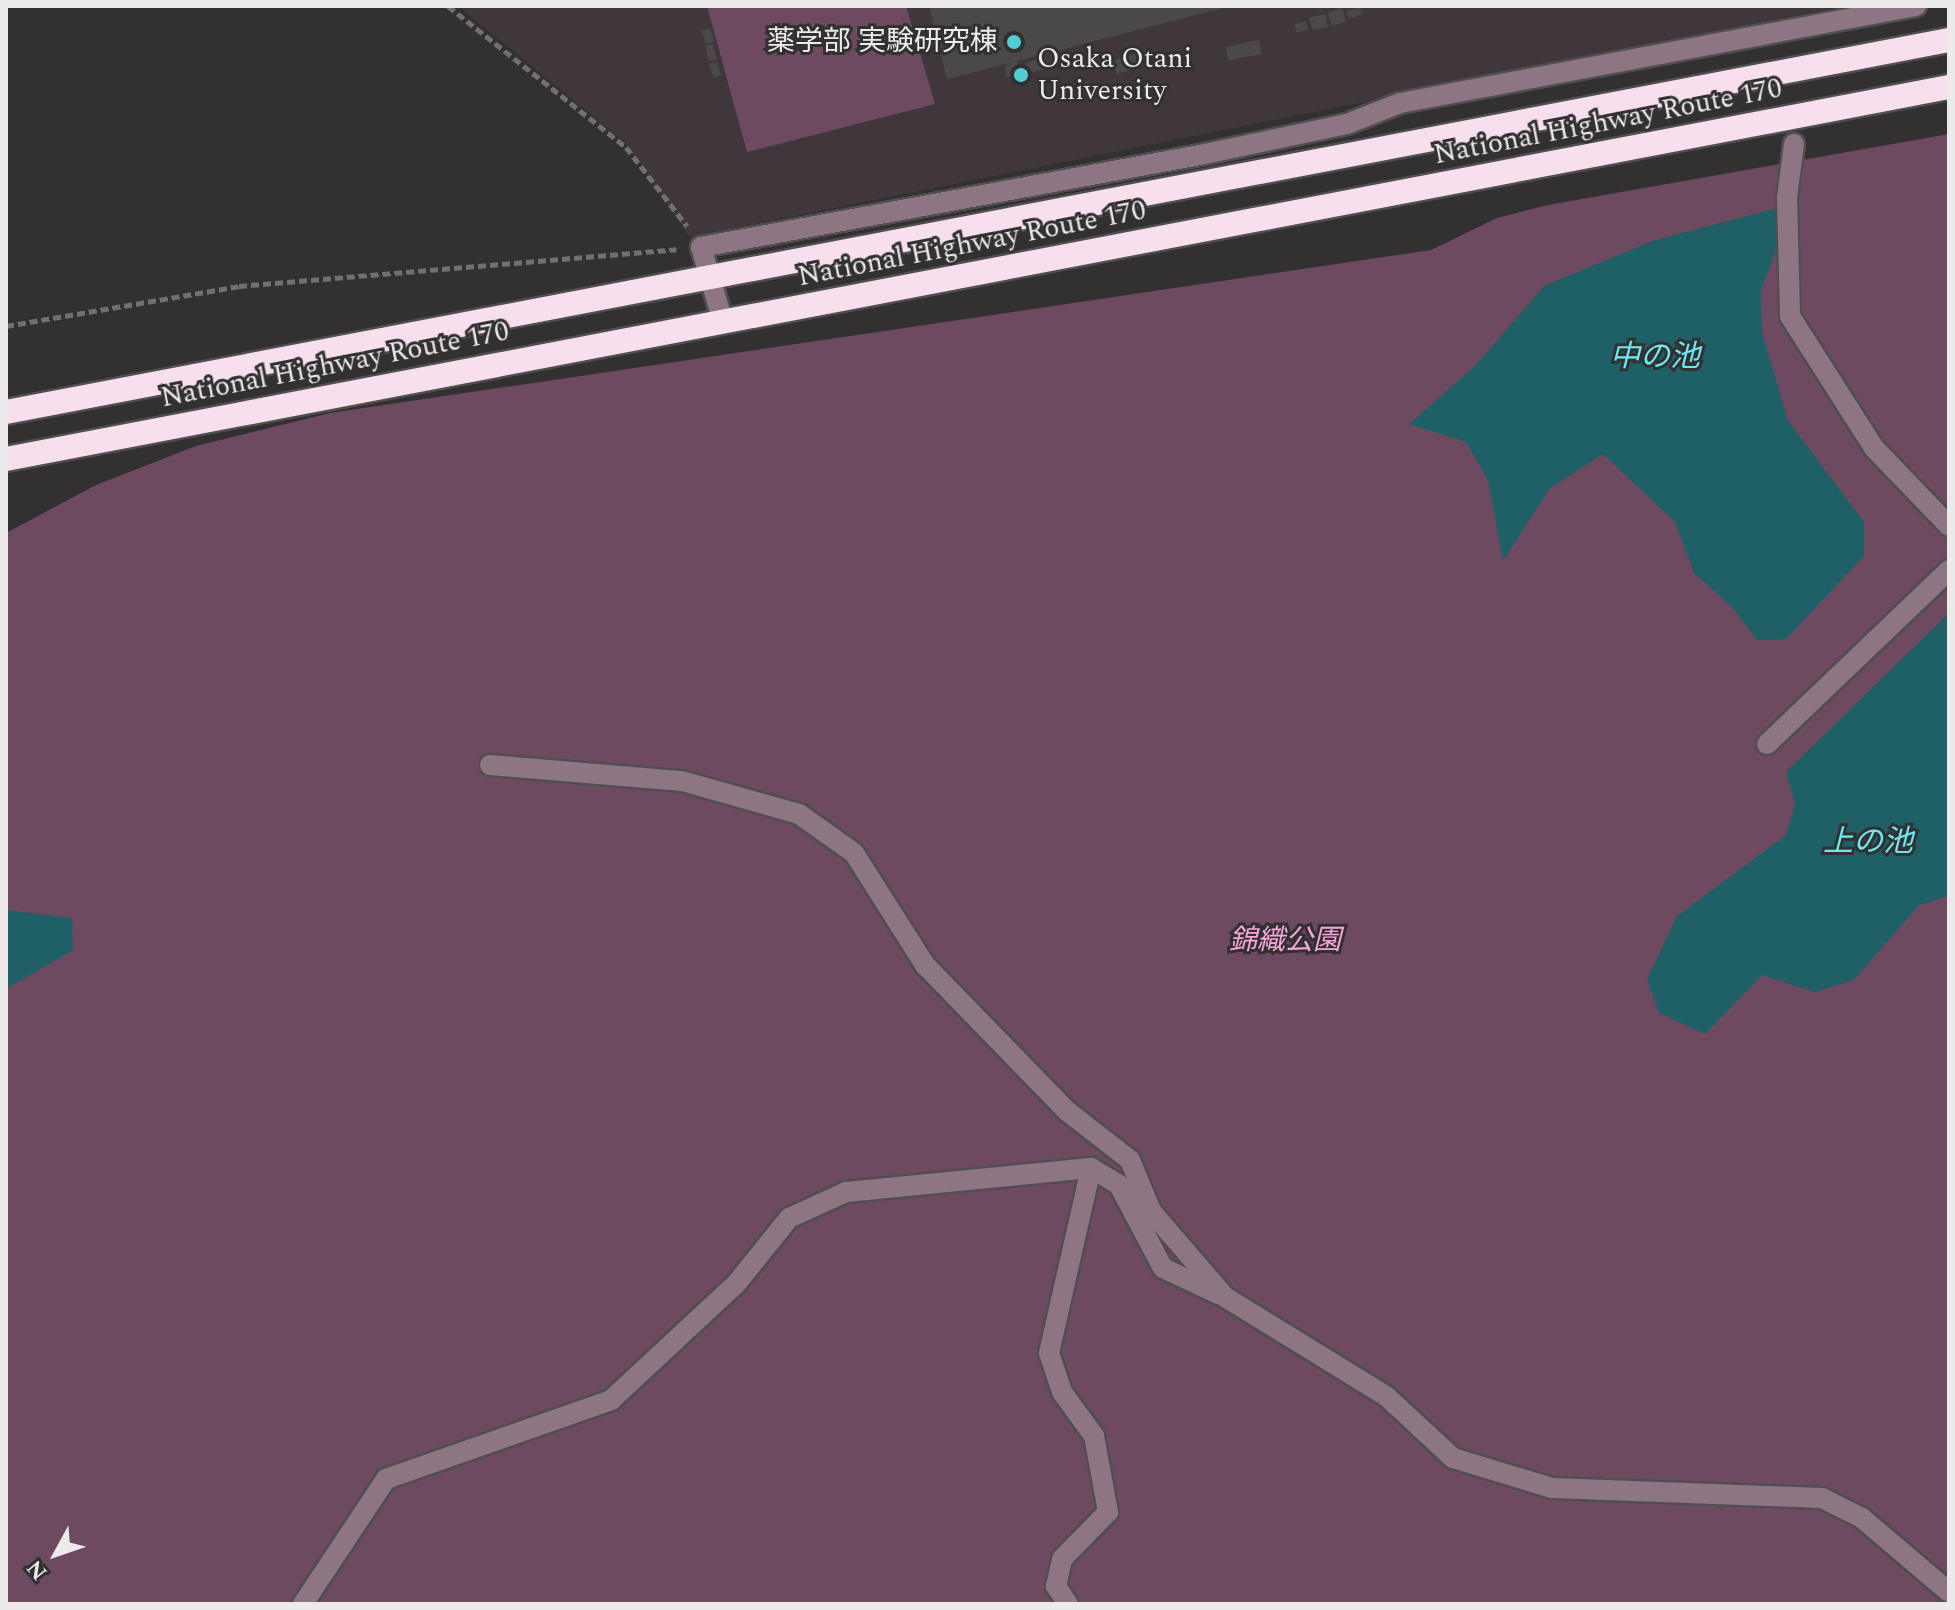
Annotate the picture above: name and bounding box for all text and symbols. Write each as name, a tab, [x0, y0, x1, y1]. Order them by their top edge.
place label: 薬学部 実験研究棟	[767, 25, 998, 59]
marker: 薬学部 実験研究棟	[1005, 33, 1023, 51]
place label: Osaka Otani University	[1037, 42, 1192, 108]
marker: Osaka Otani University	[1012, 66, 1030, 84]
street label: National Highway Route 170	[1431, 72, 1785, 172]
street label: National Highway Route 170	[795, 194, 1149, 294]
street label: National Highway Route 170	[158, 315, 512, 415]
water label: 中の池	[1610, 339, 1700, 375]
water label: 上の池	[1823, 824, 1913, 860]
park label: 錦織公園	[1229, 924, 1341, 958]
north arrow	[16, 1514, 96, 1594]
text: N	[19, 1552, 56, 1587]

